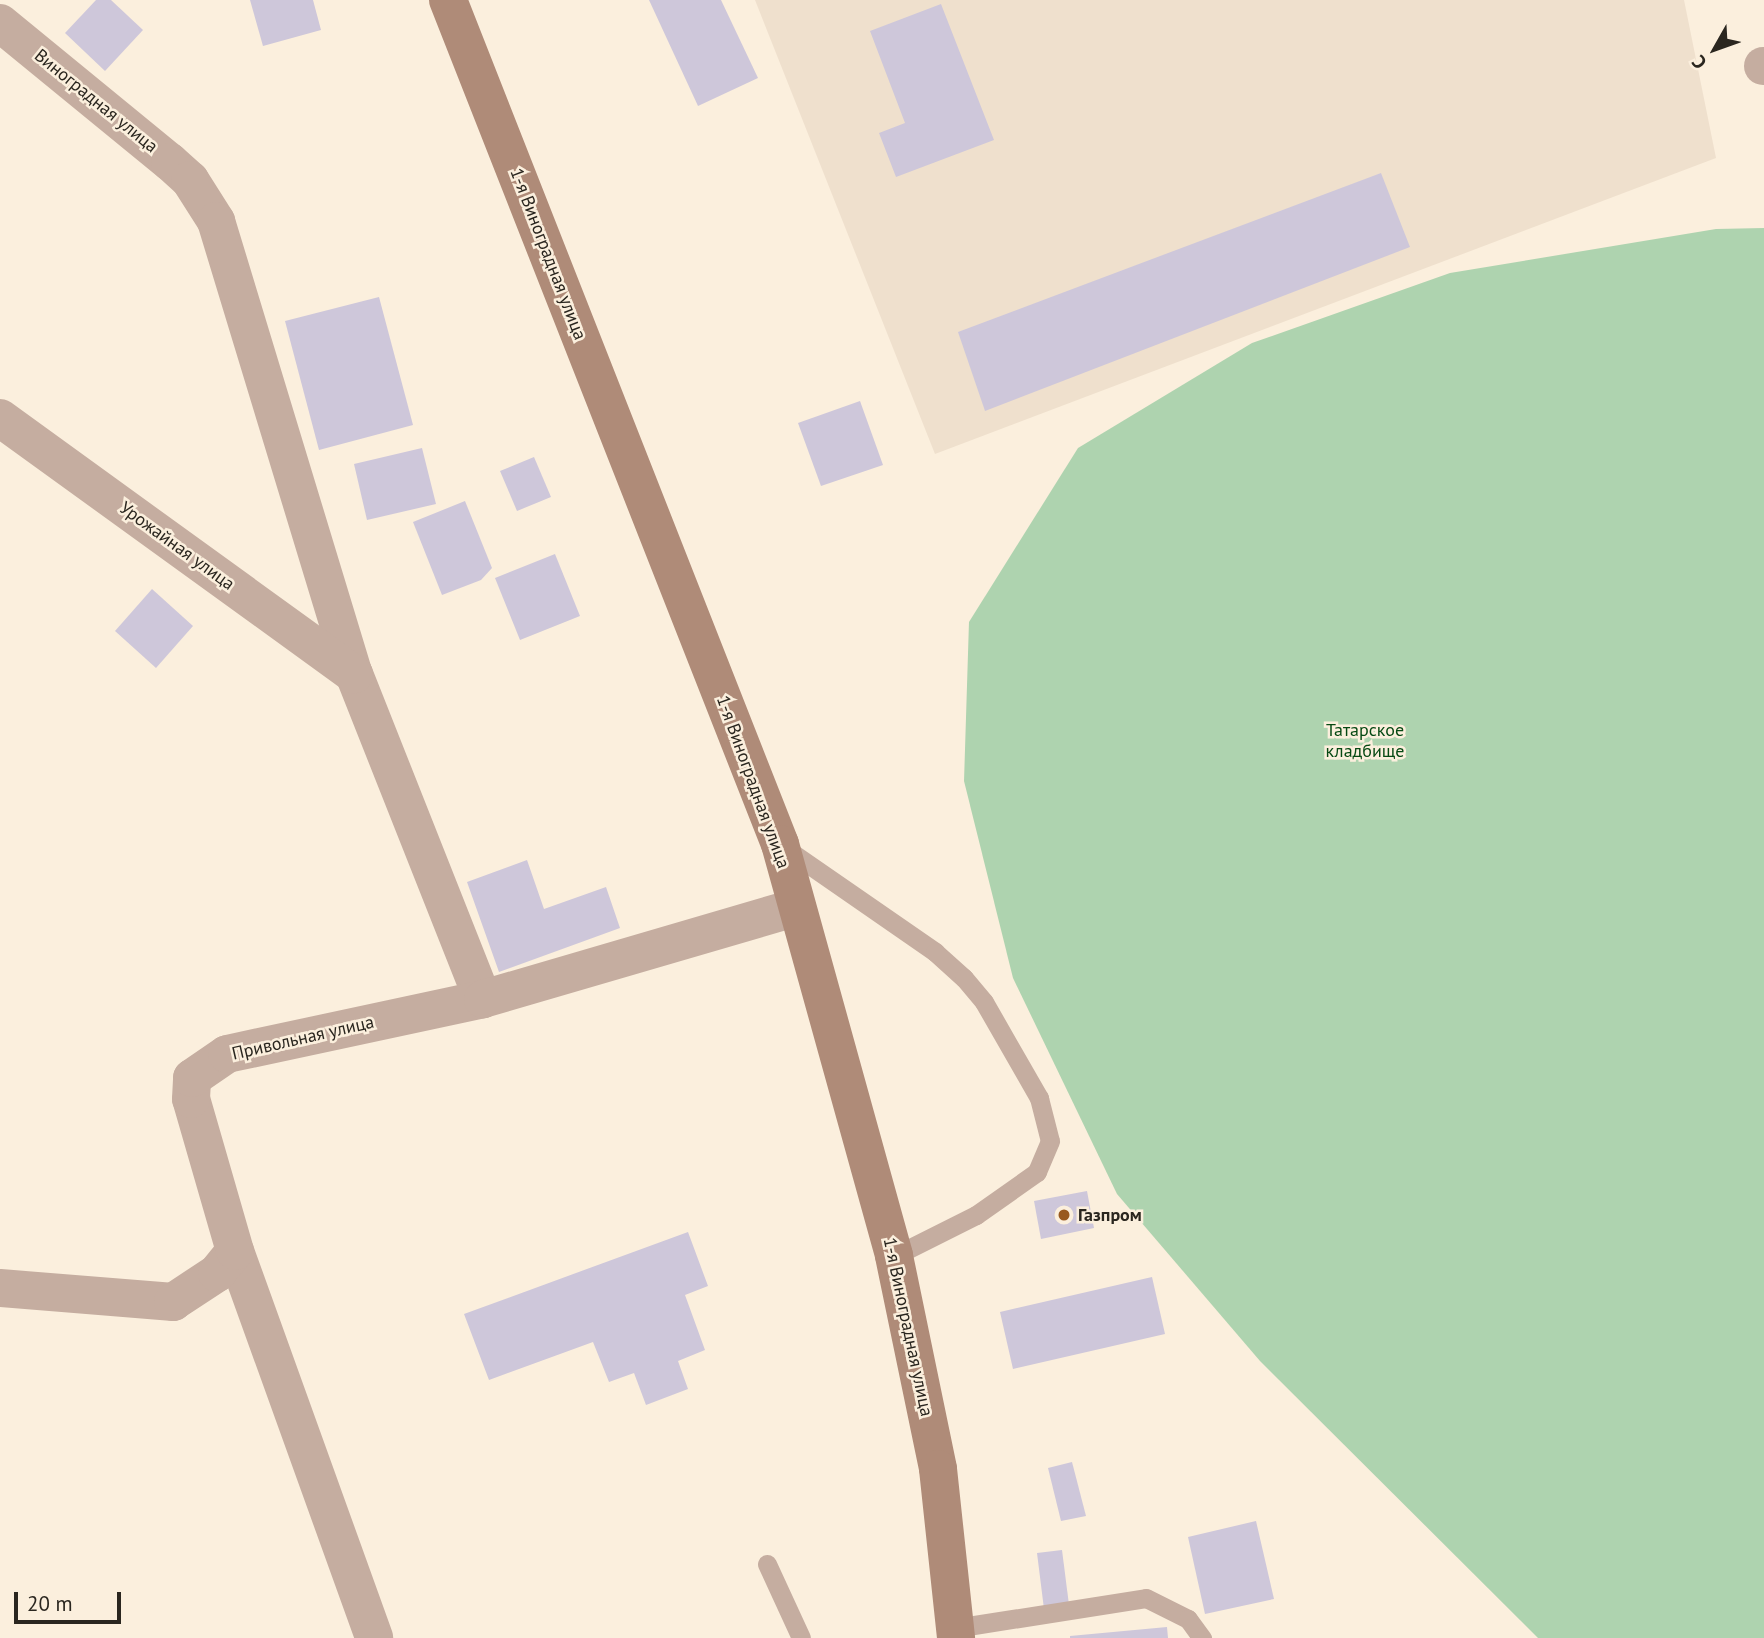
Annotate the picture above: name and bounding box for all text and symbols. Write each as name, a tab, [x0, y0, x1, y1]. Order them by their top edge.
north arrow	[1680, 14, 1750, 84]
street label: Виноградная улица	[30, 45, 162, 157]
text: С	[1686, 51, 1712, 74]
street label: 1-я Виноградная улица	[505, 165, 591, 343]
street label: Урожайная улица	[115, 497, 239, 595]
street label: 1-я Виноградная улица	[712, 693, 794, 871]
park label: Татарское кладбище	[1325, 720, 1405, 762]
street label: Привольная улица	[230, 1011, 376, 1065]
place label: Газпром	[1078, 1204, 1142, 1226]
marker: Газпром	[1056, 1207, 1072, 1223]
street label: 1-я Виноградная улица	[878, 1236, 938, 1418]
scale bar	[18, 1578, 124, 1622]
text: 20 m	[27, 1590, 73, 1617]

